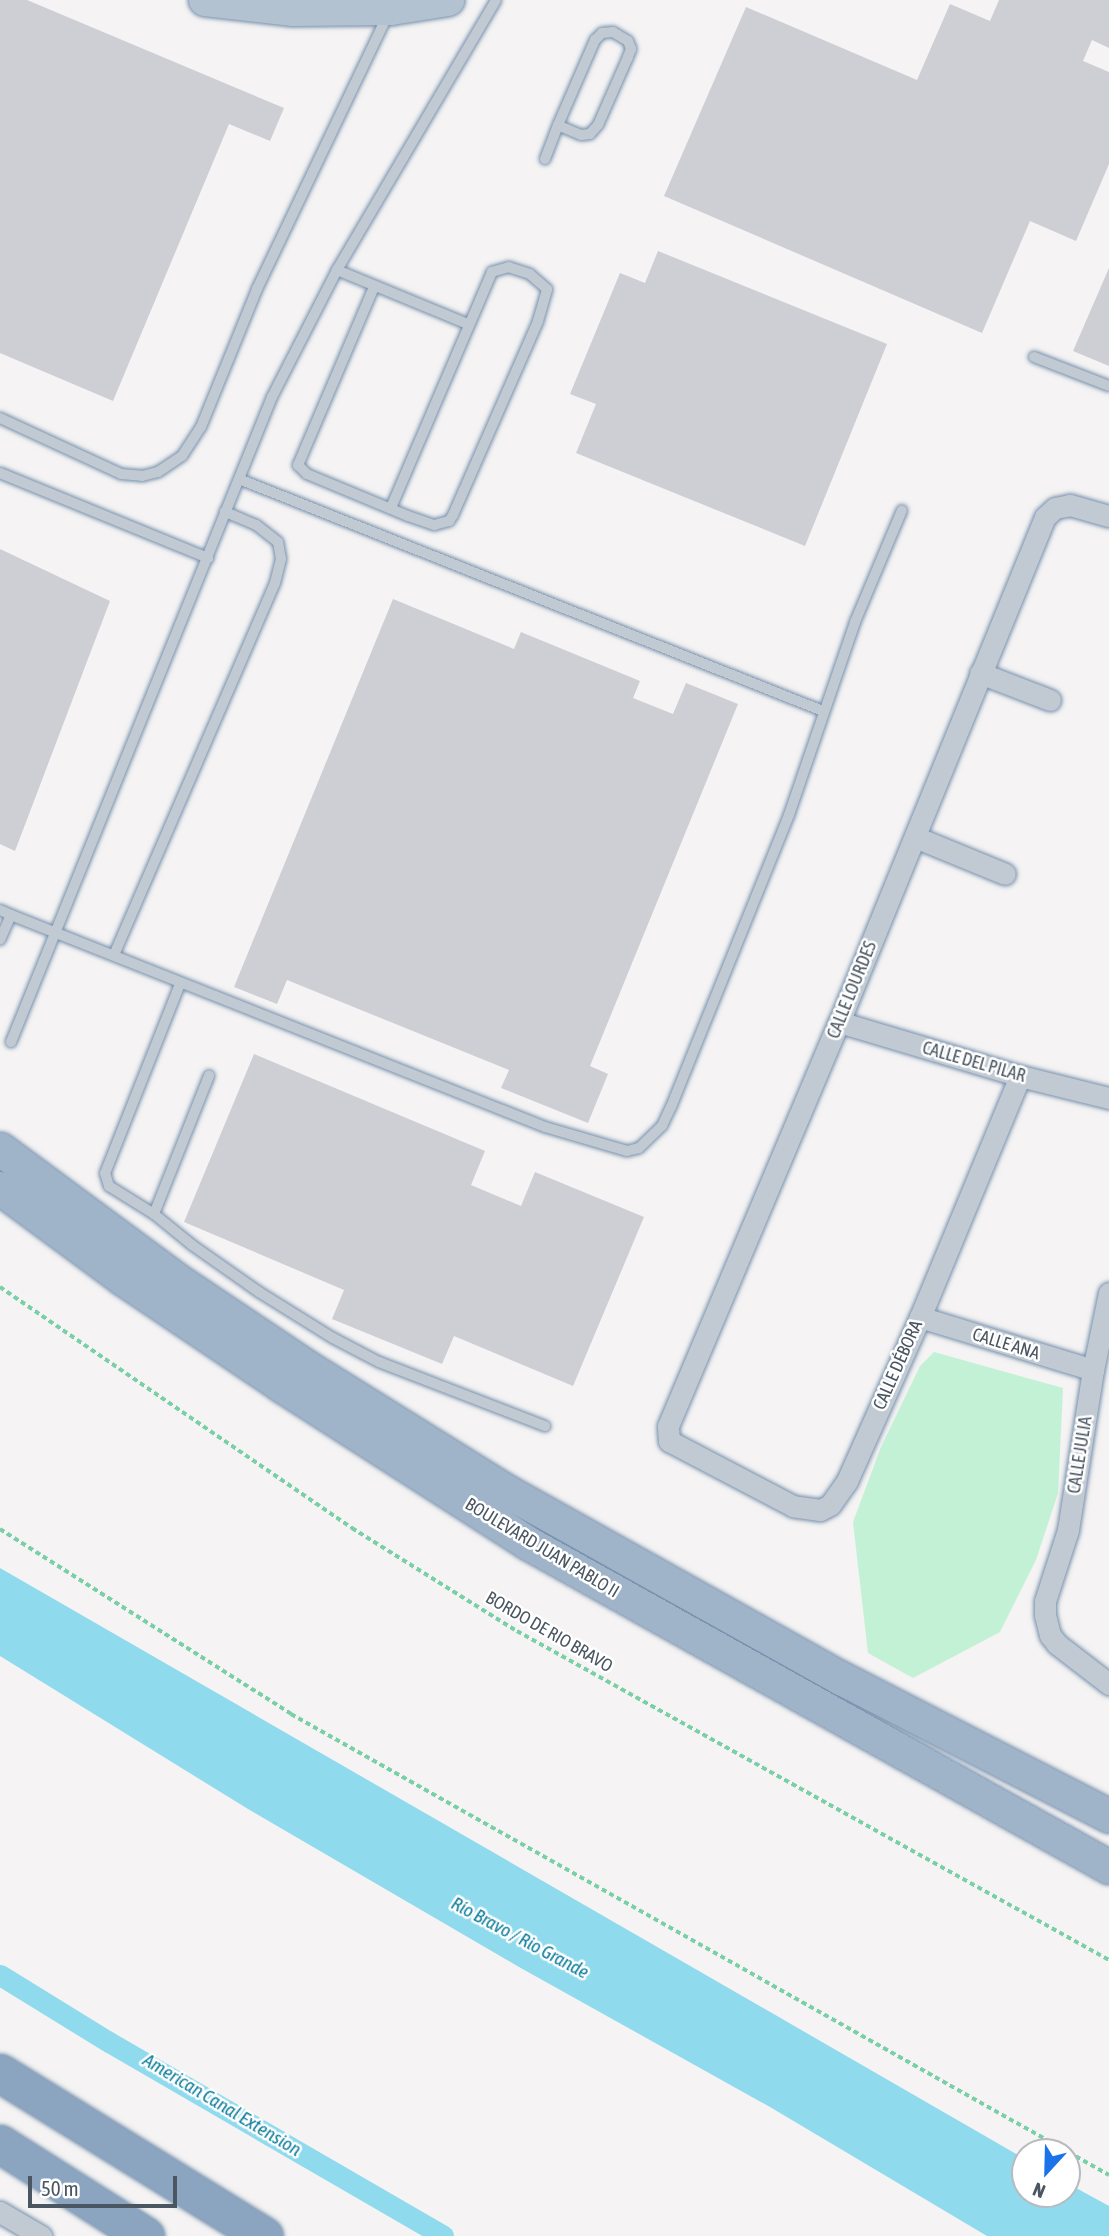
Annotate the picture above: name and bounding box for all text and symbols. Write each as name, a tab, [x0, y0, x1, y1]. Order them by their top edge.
street label: CALLE LOURDES	[823, 938, 881, 1042]
street label: CALLE DEL PILAR	[920, 1037, 1028, 1087]
street label: CALLE DÉBORA	[869, 1317, 927, 1413]
street label: CALLE ANA	[970, 1324, 1042, 1364]
street label: CALLE JULIA	[1063, 1415, 1097, 1495]
street label: BOULEVARD JUAN PABLO II	[461, 1494, 623, 1602]
street label: BORDO DE RIO BRAVO	[482, 1587, 616, 1677]
water label: Río Bravo / Rio Grande	[447, 1892, 593, 1984]
water label: American Canal Extension	[139, 2049, 305, 2161]
north arrow	[1011, 2138, 1081, 2208]
scale bar	[32, 2162, 180, 2206]
text: 50 m	[41, 2176, 79, 2200]
text: N	[1030, 2178, 1048, 2203]

